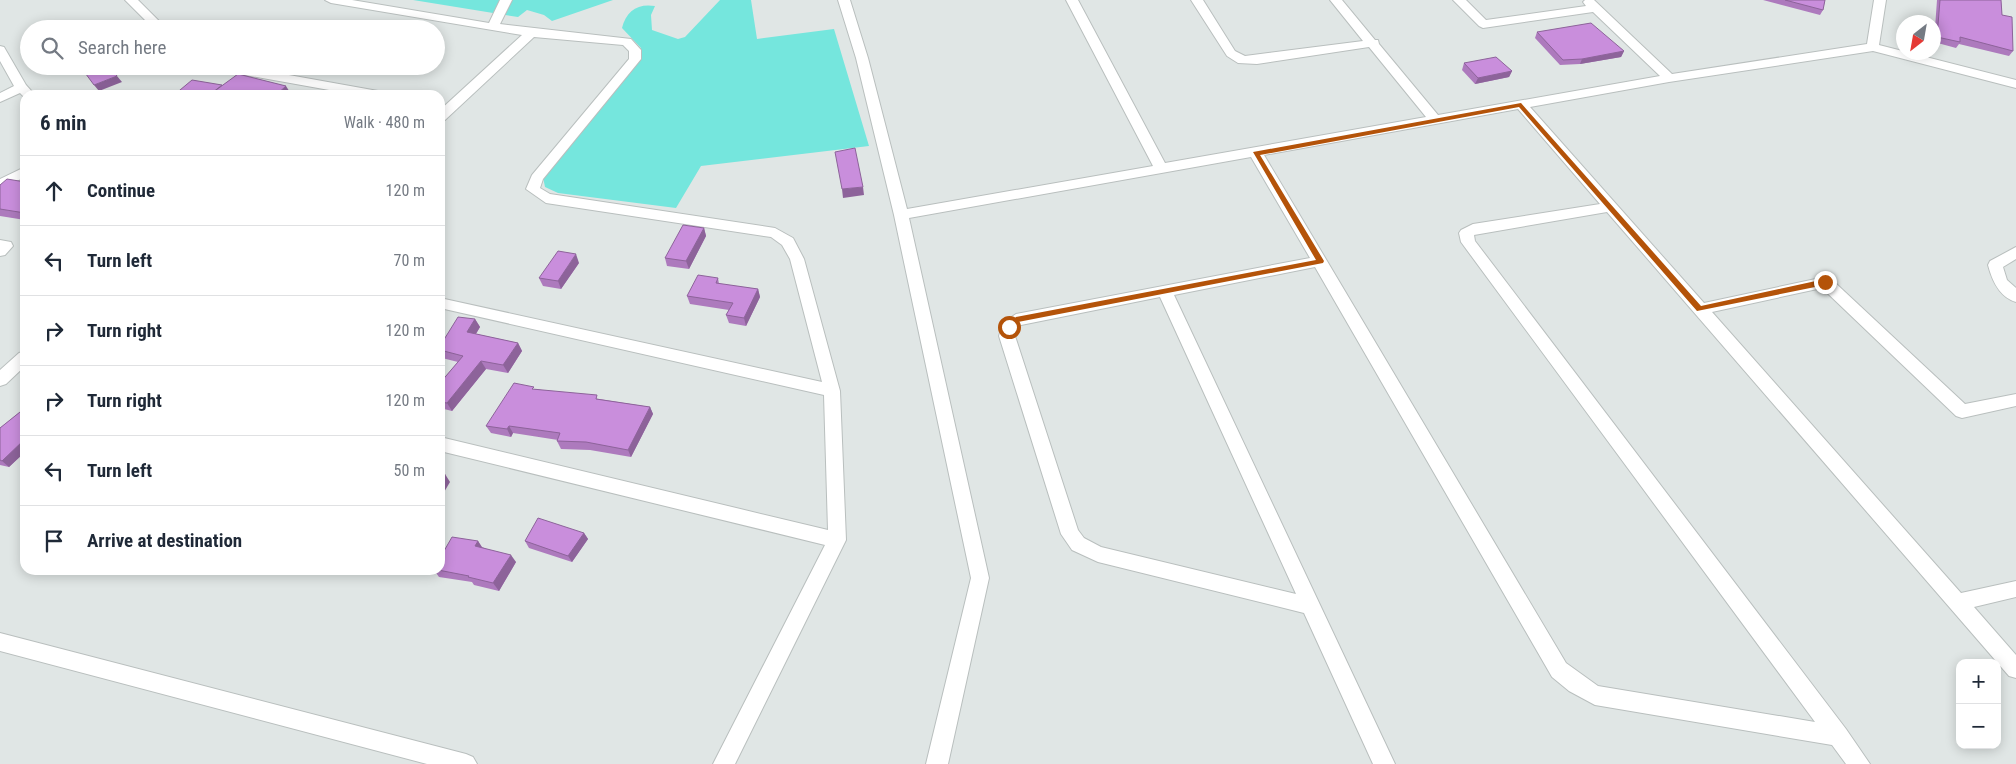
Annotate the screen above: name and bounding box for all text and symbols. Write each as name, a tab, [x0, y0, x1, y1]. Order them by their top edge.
north arrow	[1896, 15, 1941, 60]
search box	[20, 20, 445, 75]
icon: search	[38, 34, 66, 62]
text: Search here	[78, 36, 166, 59]
text: 6 min	[40, 111, 87, 135]
text: Walk · 480 m	[344, 113, 425, 132]
icon: ahead	[40, 177, 68, 205]
text: Continue	[87, 179, 155, 202]
text: 120 m	[386, 181, 425, 200]
icon: left	[40, 247, 68, 275]
text: Turn left	[87, 249, 152, 272]
text: 70 m	[393, 251, 425, 270]
route end	[1814, 271, 1837, 294]
route start	[998, 316, 1021, 339]
icon: right	[40, 317, 68, 345]
text: Turn right	[87, 319, 162, 342]
text: 120 m	[386, 321, 425, 340]
icon: right	[40, 387, 68, 415]
text: Turn right	[87, 389, 162, 412]
text: 120 m	[386, 391, 425, 410]
icon: left	[40, 457, 68, 485]
text: Turn left	[87, 459, 152, 482]
text: 50 m	[393, 461, 425, 480]
icon: arrive	[40, 527, 68, 555]
text: Arrive at destination	[87, 529, 242, 552]
map controls	[1956, 659, 2001, 749]
button: +	[1956, 659, 2001, 704]
button: −	[1956, 704, 2001, 749]

